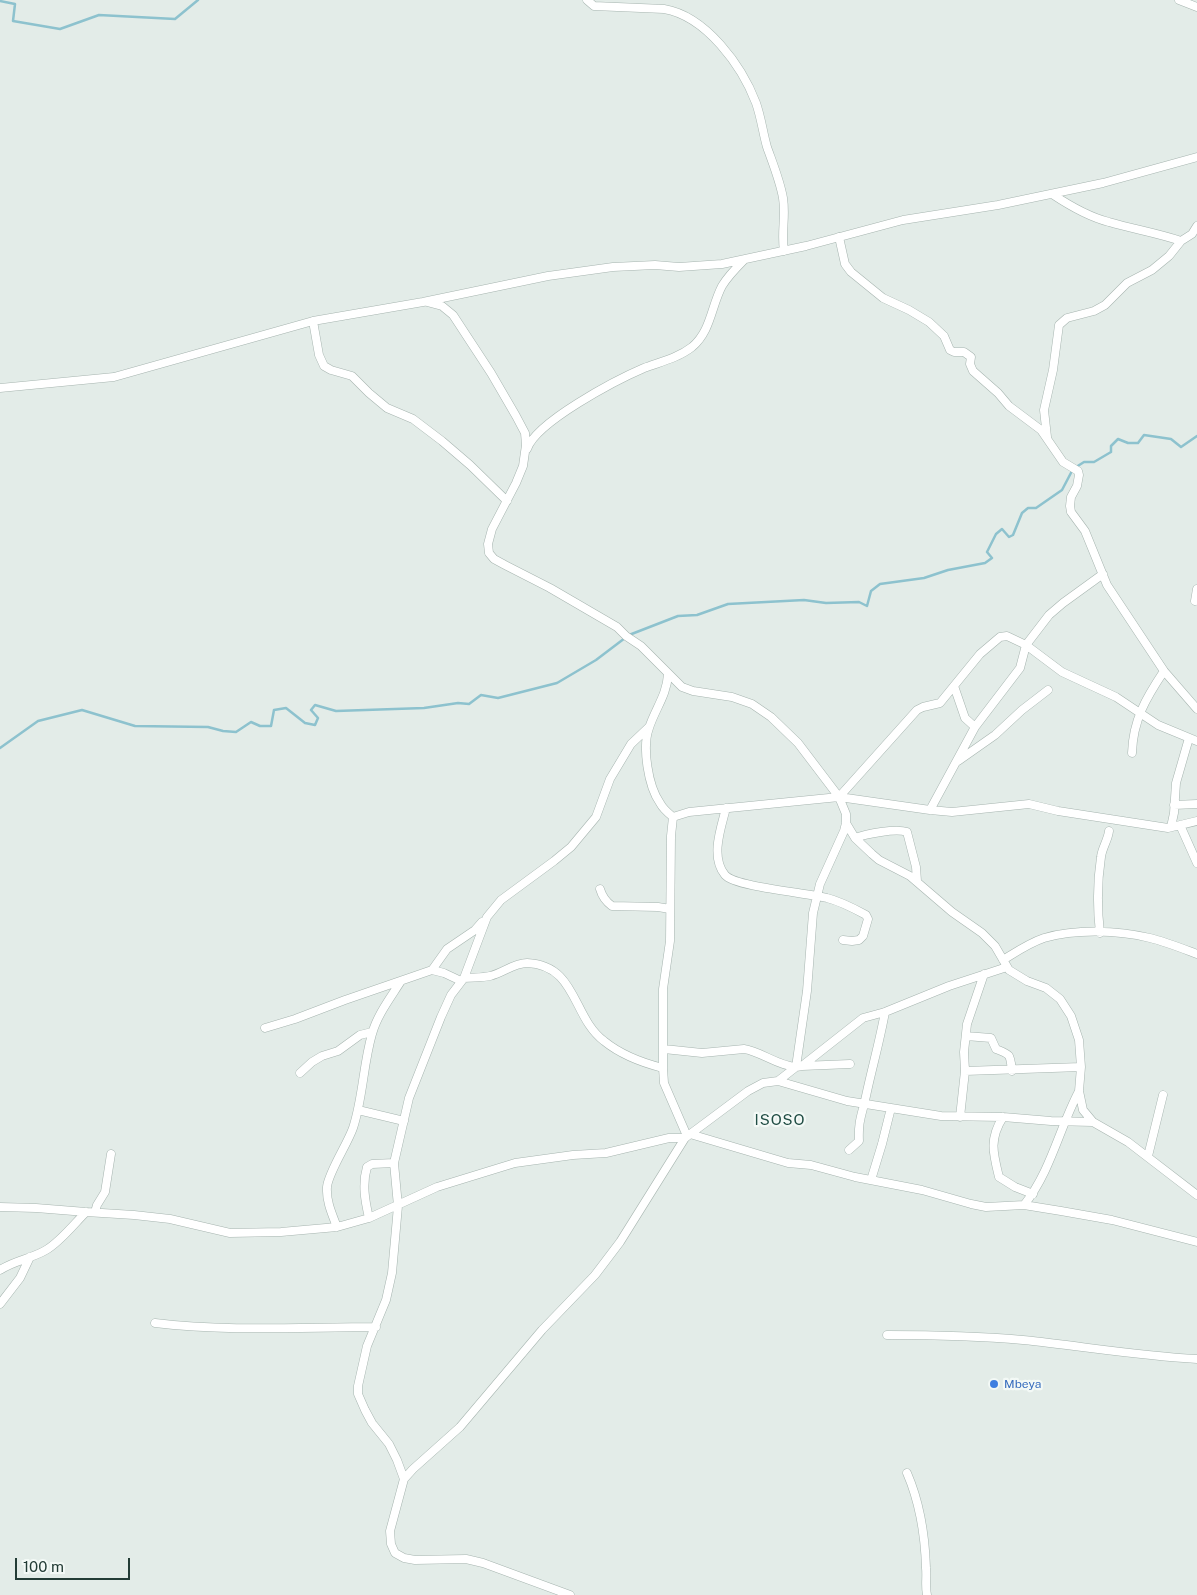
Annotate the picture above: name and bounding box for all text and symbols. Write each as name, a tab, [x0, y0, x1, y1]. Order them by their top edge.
district label: ISOSO	[754, 1111, 806, 1129]
place label: Mbeya	[1004, 1377, 1041, 1391]
marker: Mbeya	[988, 1378, 1000, 1390]
scale bar	[18, 1548, 132, 1580]
text: 100 m	[23, 1558, 64, 1575]

